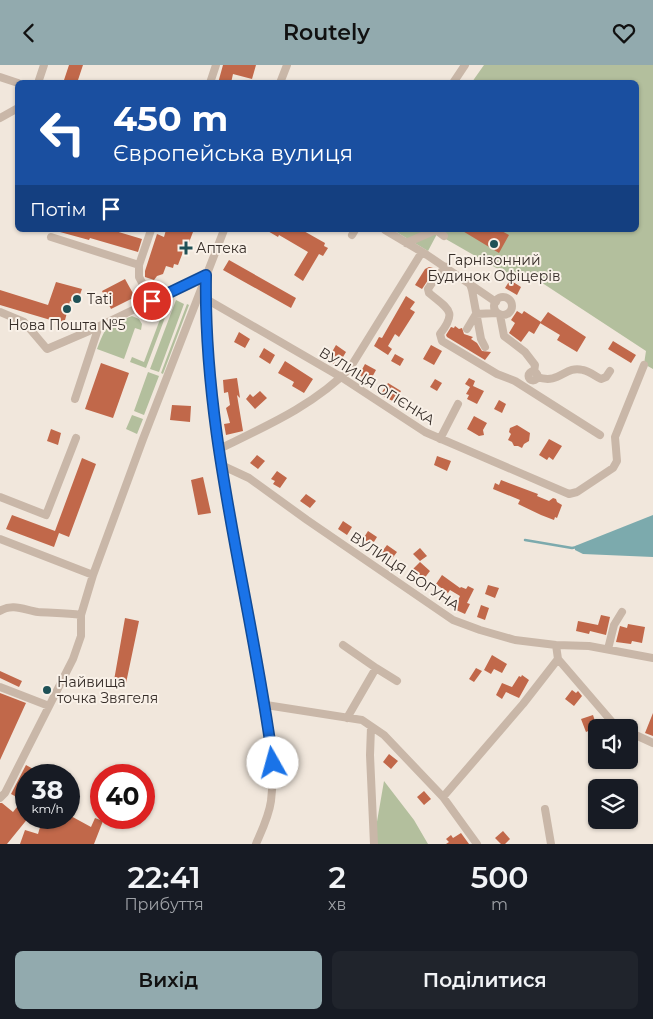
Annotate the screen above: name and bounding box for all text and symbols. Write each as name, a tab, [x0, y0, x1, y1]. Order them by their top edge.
icon: back	[15, 19, 43, 47]
text: Routely	[283, 19, 370, 46]
icon: heart	[610, 19, 638, 47]
text: 450 m	[113, 97, 228, 140]
icon: left	[30, 100, 95, 165]
text: Європейська вулиця	[113, 140, 353, 167]
icon: arrive	[97, 195, 125, 223]
text: Потім	[30, 198, 87, 221]
marker: Гарнізонний Будинок Офіцерів	[488, 238, 500, 250]
place label: Аптека	[196, 239, 247, 257]
marker: Аптека	[180, 242, 192, 254]
place label: Гарнізонний Будинок Офіцерів	[427, 251, 561, 285]
pin	[131, 280, 173, 322]
icon: arrive	[138, 287, 166, 315]
place label: Tati	[87, 290, 112, 308]
marker: Tati	[71, 293, 83, 305]
marker: Нова Пошта №5	[61, 303, 73, 315]
place label: Нова Пошта №5	[8, 316, 126, 334]
street label: ВУЛИЦЯ ОГІЄНКА	[316, 343, 439, 429]
street label: ВУЛИЦЯ БОГУНА	[347, 528, 464, 615]
place label: Найвища точка Звягеля	[57, 673, 158, 707]
marker: Найвища точка Звягеля	[41, 684, 53, 696]
map controls	[588, 719, 638, 829]
button: sound	[588, 719, 638, 769]
position arrow	[246, 736, 298, 788]
speed limit sign: 40	[90, 764, 155, 829]
text: 38	[32, 775, 63, 805]
button: layers	[588, 779, 638, 829]
text: km/h	[31, 801, 64, 816]
text: 22:41	[127, 859, 201, 896]
text: 2	[328, 859, 346, 896]
text: 500	[471, 859, 529, 896]
text: Прибуття	[124, 895, 204, 914]
text: хв	[328, 895, 346, 914]
text: m	[491, 895, 508, 914]
button: Вихід	[15, 951, 322, 1009]
button: Поділитися	[332, 951, 638, 1009]

